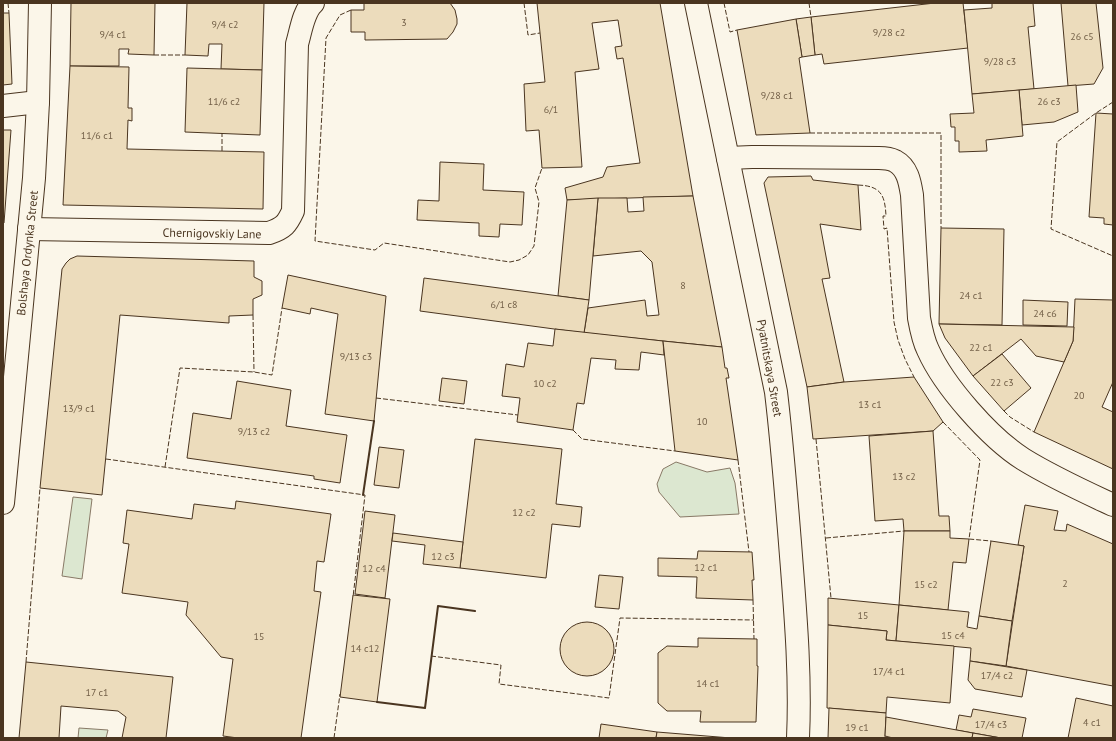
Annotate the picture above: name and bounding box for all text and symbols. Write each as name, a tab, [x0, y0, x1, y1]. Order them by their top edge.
house number: 3	[401, 16, 407, 29]
house number: 9/4 с2	[211, 18, 239, 31]
house number: 9/28 с2	[873, 26, 905, 39]
house number: 9/4 с1	[99, 28, 127, 41]
house number: 26 с5	[1070, 30, 1094, 43]
house number: 9/28 с3	[984, 55, 1016, 68]
house number: 9/28 с1	[761, 89, 793, 102]
house number: 11/6 с2	[208, 95, 240, 108]
house number: 26 с3	[1037, 95, 1061, 108]
house number: 6/1	[544, 103, 558, 116]
house number: 11/6 с1	[81, 129, 113, 142]
street label: Bolshaya Ordynka Street	[13, 190, 41, 316]
street label: Chernigovskiy Lane	[162, 225, 262, 241]
house number: 8	[680, 279, 686, 292]
house number: 24 с1	[959, 289, 983, 302]
house number: 6/1 с8	[490, 298, 518, 311]
house number: 24 с6	[1033, 307, 1057, 320]
street label: Pyatnitskaya Street	[754, 318, 786, 418]
house number: 22 с1	[969, 341, 993, 354]
house number: 9/13 с3	[340, 350, 372, 363]
house number: 22 с3	[990, 376, 1014, 389]
house number: 10 с2	[533, 377, 557, 390]
house number: 20	[1074, 389, 1085, 402]
house number: 13 с1	[858, 398, 882, 411]
house number: 13/9 с1	[63, 402, 95, 415]
house number: 10	[697, 415, 708, 428]
house number: 9/13 с2	[238, 425, 270, 438]
house number: 13 с2	[892, 470, 916, 483]
house number: 12 с2	[512, 506, 536, 519]
house number: 12 с3	[431, 550, 455, 563]
house number: 12 с1	[694, 561, 718, 574]
house number: 12 с4	[362, 562, 386, 575]
house number: 2	[1062, 577, 1068, 590]
house number: 15 с2	[914, 578, 938, 591]
house number: 15	[858, 609, 868, 622]
house number: 15 с4	[941, 629, 965, 642]
house number: 15	[254, 630, 264, 643]
house number: 14 с12	[351, 642, 379, 655]
house number: 17/4 с1	[873, 665, 905, 678]
house number: 17/4 с2	[981, 669, 1013, 682]
house number: 14 с1	[696, 677, 720, 690]
house number: 17 с1	[86, 686, 109, 699]
house number: 4 с1	[1083, 716, 1101, 729]
house number: 17/4 с3	[975, 718, 1007, 731]
house number: 19 с1	[845, 721, 869, 734]

